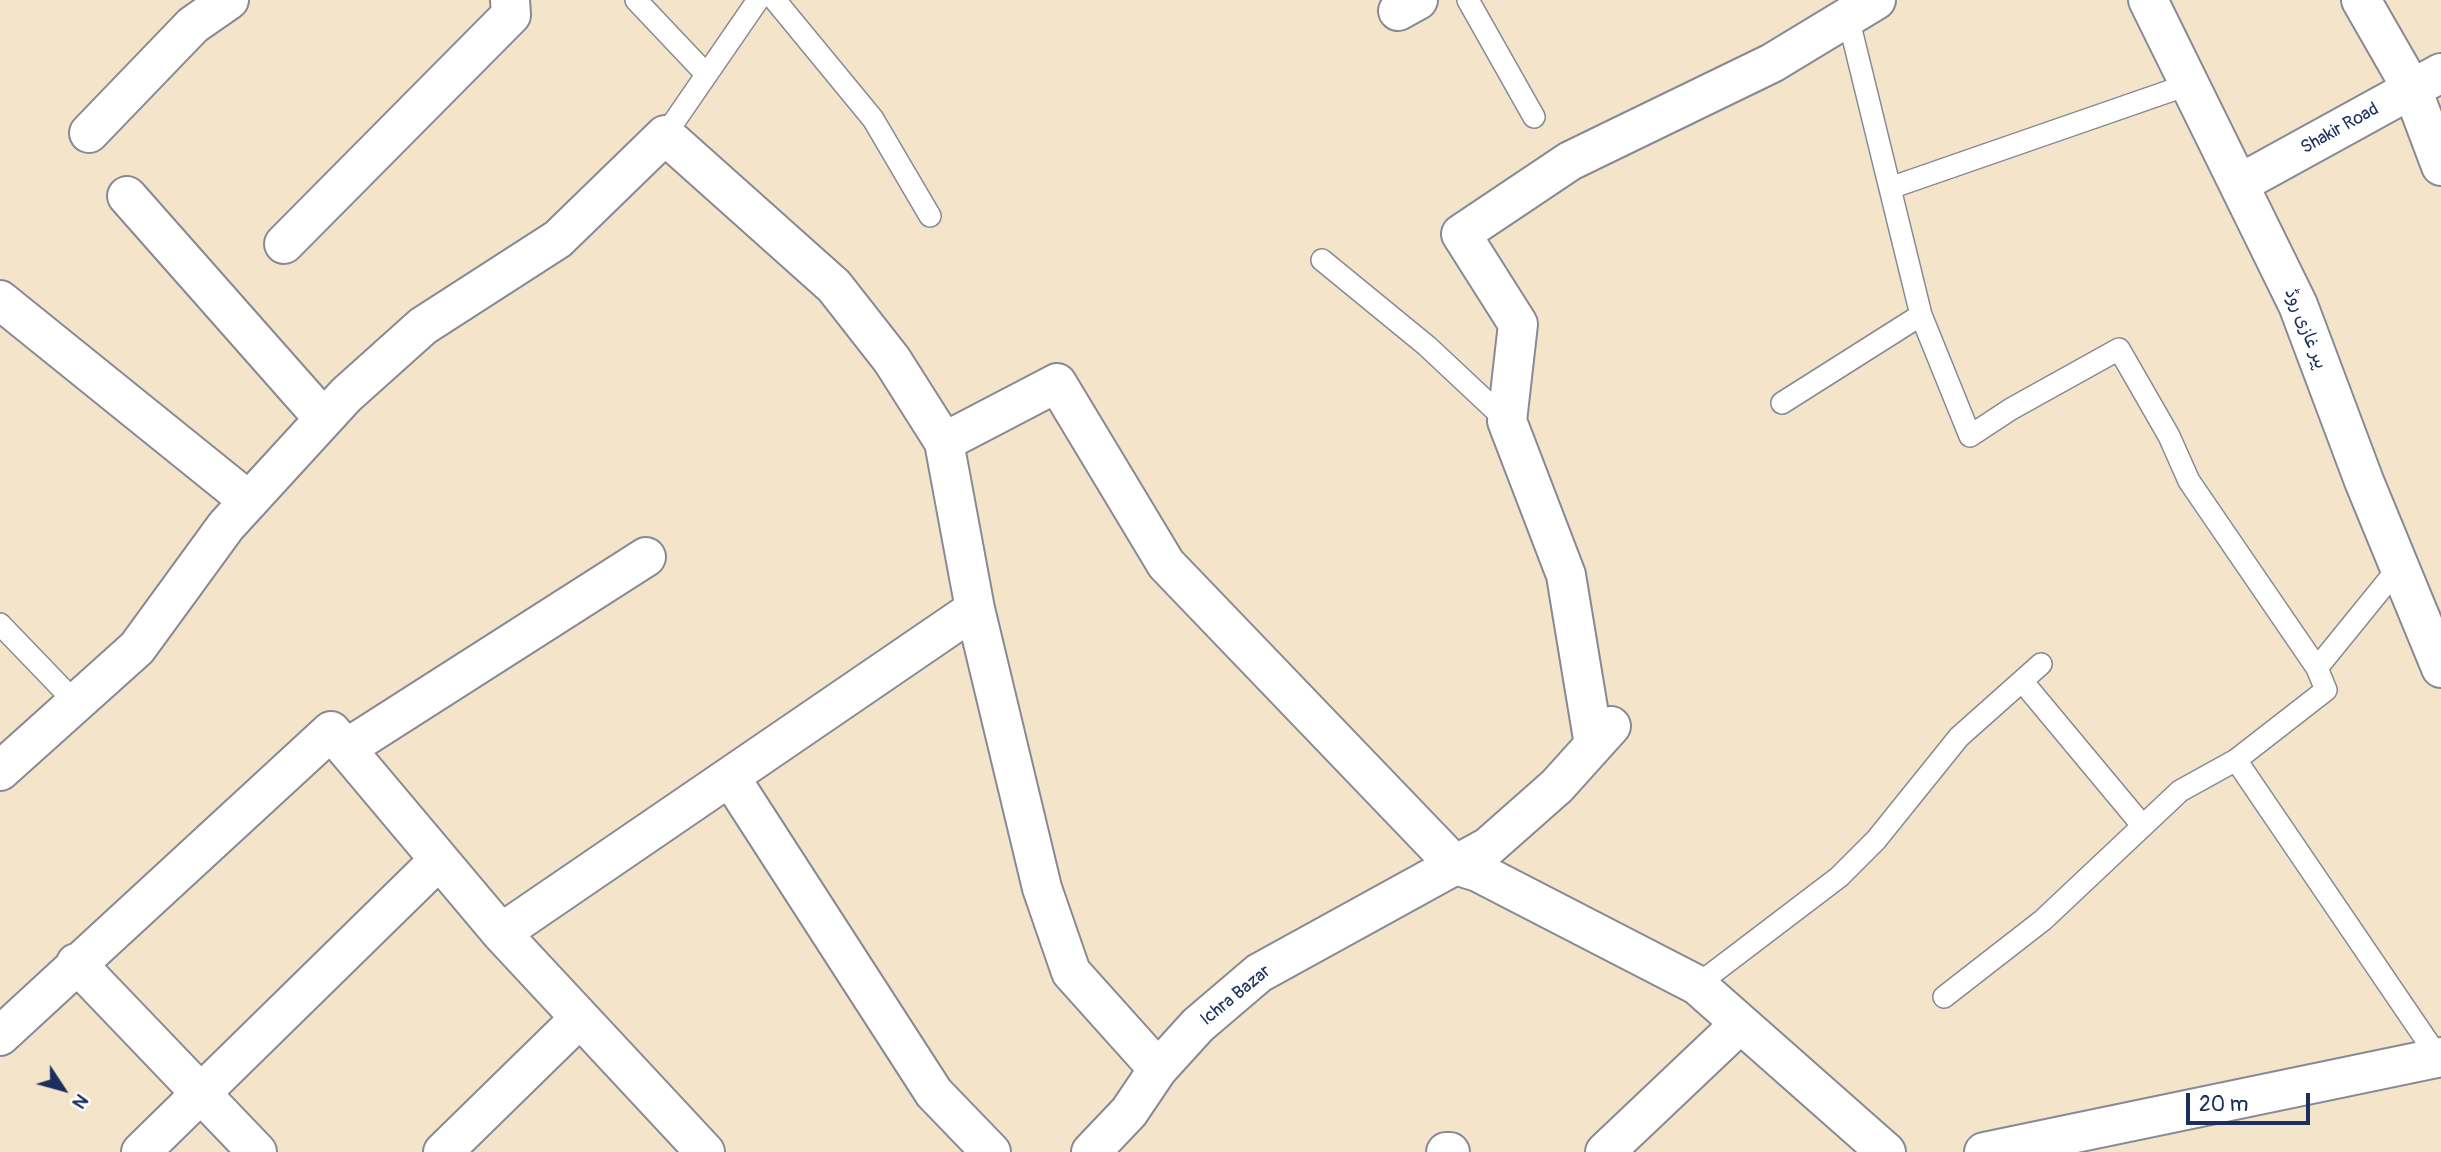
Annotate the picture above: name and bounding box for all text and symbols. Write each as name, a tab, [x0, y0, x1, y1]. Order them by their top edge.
street label: Shakir Road	[2297, 99, 2383, 159]
street label: پیر غازی روڈ	[2279, 286, 2331, 372]
street label: Ichra Bazar	[1197, 961, 1275, 1031]
north arrow	[28, 1054, 98, 1124]
scale bar	[2189, 1078, 2313, 1122]
text: N	[67, 1089, 93, 1114]
text: 20 m	[2199, 1091, 2248, 1118]

